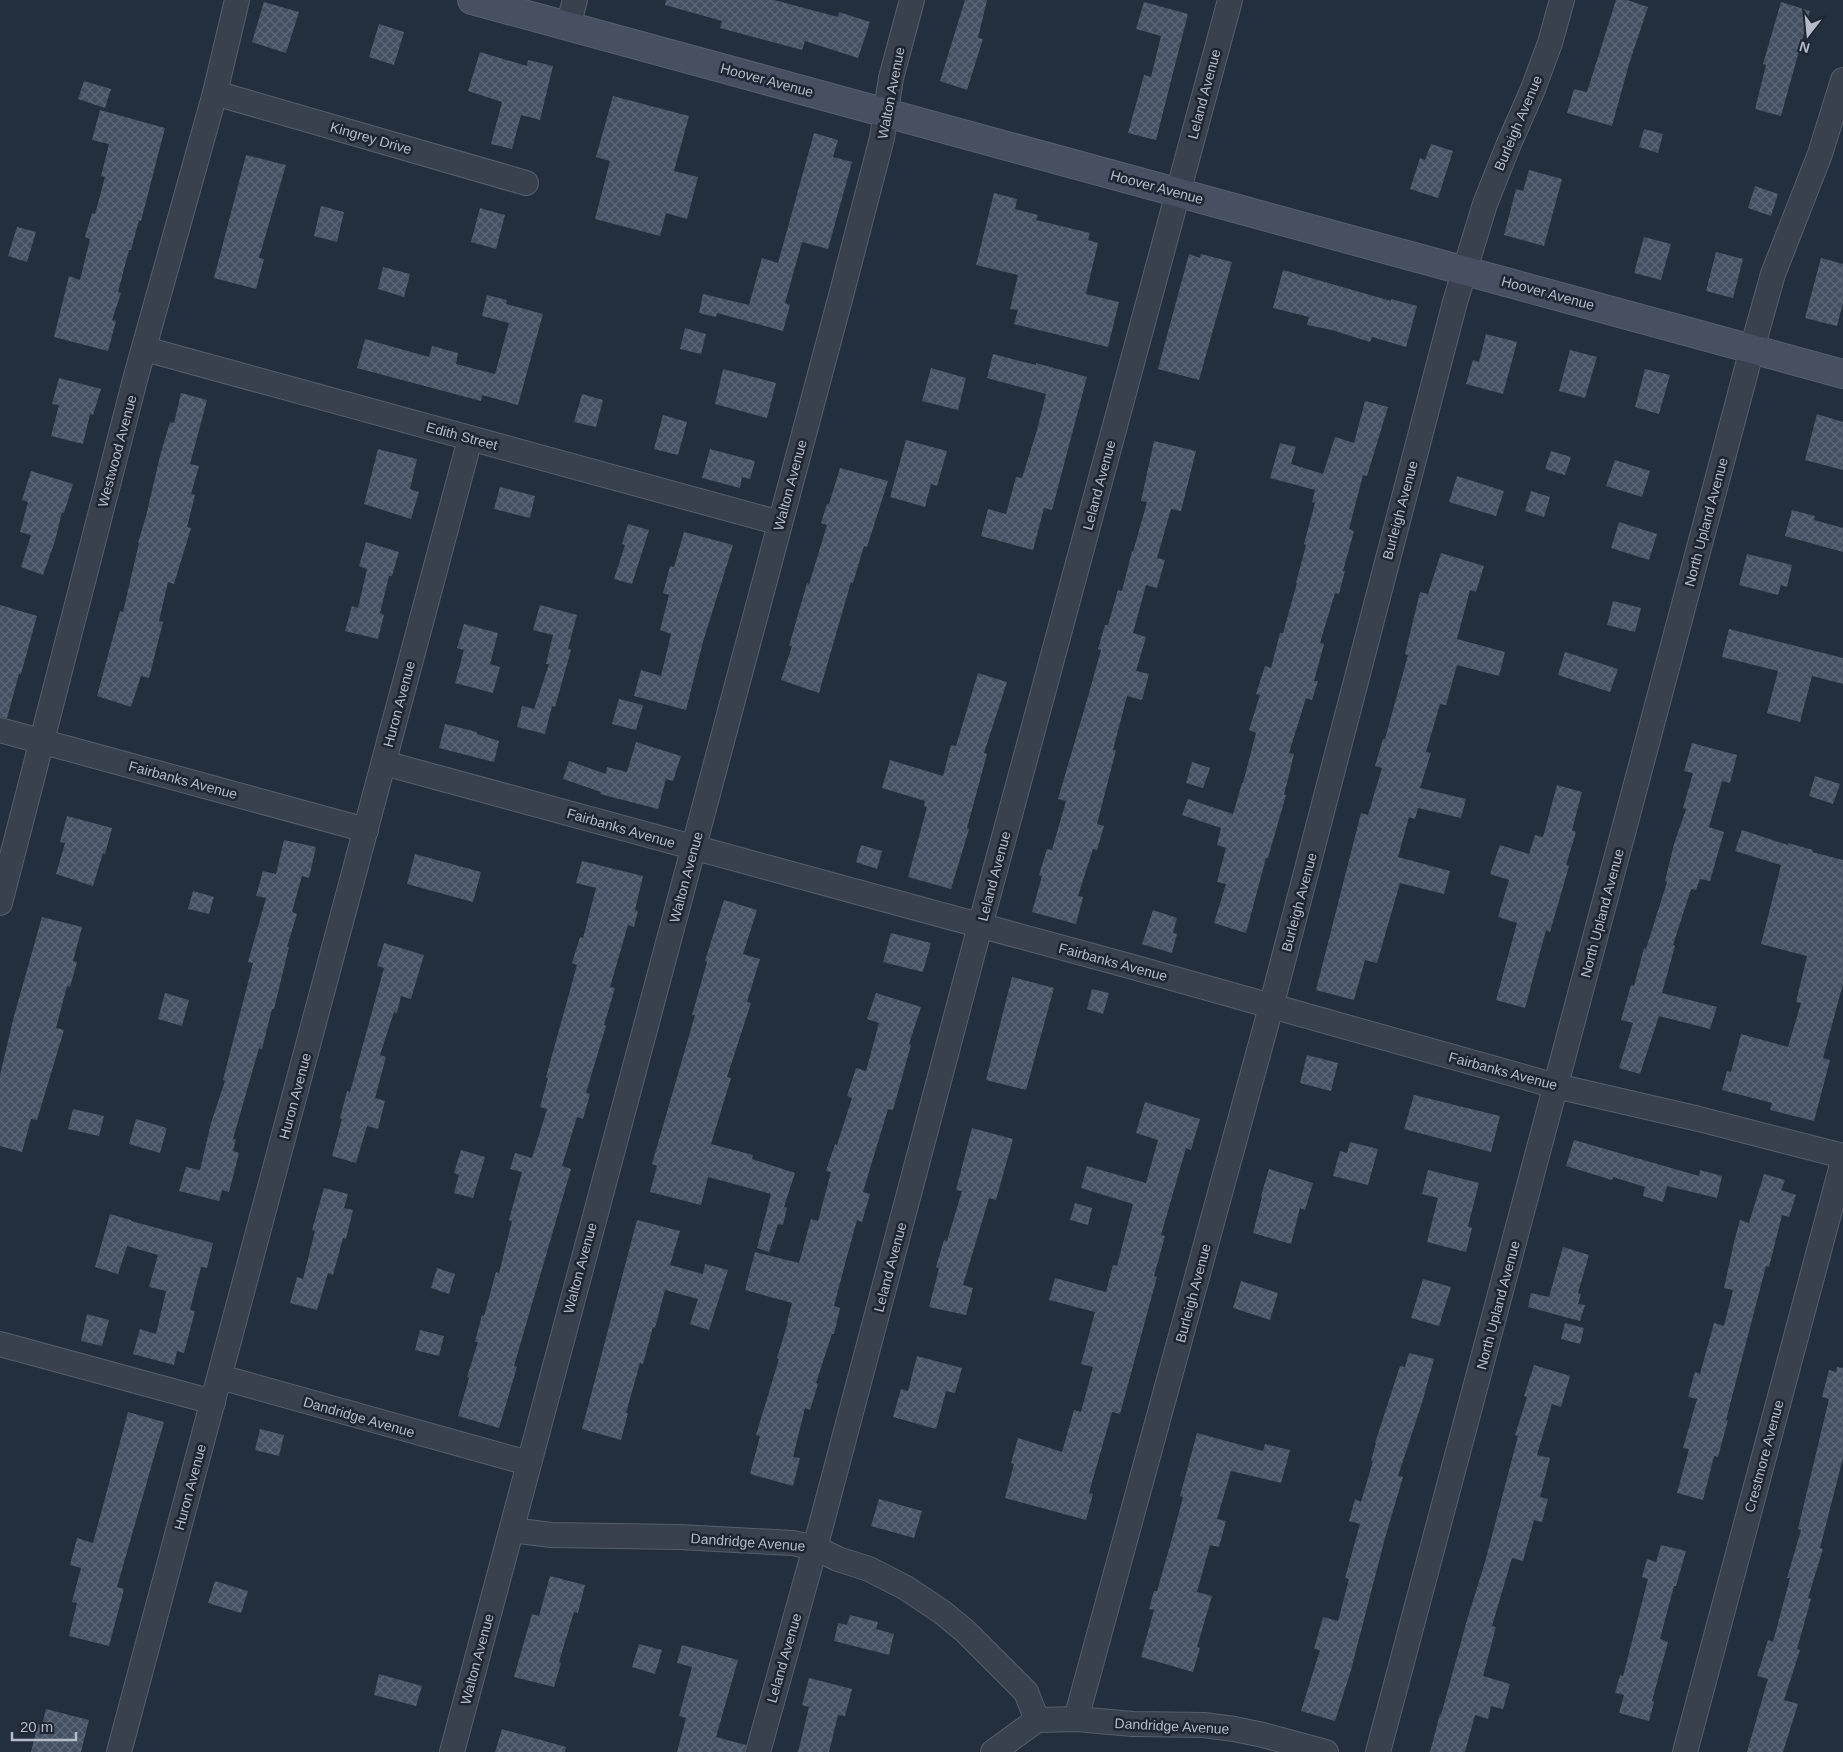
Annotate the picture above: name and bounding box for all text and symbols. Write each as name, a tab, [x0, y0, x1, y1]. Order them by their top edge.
north arrow	[1783, 10, 1833, 60]
text: N	[1797, 38, 1811, 57]
street label: Walton Avenue	[874, 45, 908, 140]
street label: Leland Avenue	[1184, 47, 1224, 141]
street label: Hoover Avenue	[719, 60, 815, 100]
street label: Burleigh Avenue	[1491, 73, 1545, 173]
street label: Kingrey Drive	[328, 119, 414, 157]
street label: Hoover Avenue	[1109, 167, 1205, 207]
street label: Hoover Avenue	[1500, 273, 1596, 313]
street label: Westwood Avenue	[94, 393, 140, 509]
street label: Edith Street	[425, 419, 500, 453]
street label: Walton Avenue	[770, 438, 810, 532]
street label: Leland Avenue	[1079, 438, 1119, 532]
street label: North Upland Avenue	[1681, 456, 1731, 588]
street label: Burleigh Avenue	[1379, 459, 1421, 561]
street label: Huron Avenue	[380, 659, 418, 749]
street label: Fairbanks Avenue	[127, 758, 239, 802]
street label: Fairbanks Avenue	[565, 805, 677, 851]
street label: Leland Avenue	[974, 829, 1014, 923]
street label: Walton Avenue	[666, 830, 706, 924]
street label: North Upland Avenue	[1577, 847, 1627, 979]
street label: Burleigh Avenue	[1278, 851, 1320, 953]
street label: Fairbanks Avenue	[1057, 940, 1169, 984]
street label: Fairbanks Avenue	[1447, 1049, 1559, 1093]
street label: Huron Avenue	[276, 1051, 314, 1141]
street label: Leland Avenue	[870, 1220, 910, 1314]
street label: Walton Avenue	[560, 1221, 600, 1315]
street label: North Upland Avenue	[1473, 1239, 1523, 1371]
street label: Burleigh Avenue	[1172, 1242, 1214, 1344]
street label: Dandridge Avenue	[302, 1393, 417, 1441]
street label: Crestmore Avenue	[1741, 1398, 1787, 1514]
street label: Huron Avenue	[171, 1442, 209, 1532]
street label: Dandridge Avenue	[690, 1530, 806, 1554]
street label: Leland Avenue	[764, 1611, 804, 1705]
street label: Walton Avenue	[457, 1612, 497, 1706]
scale bar	[12, 1710, 76, 1742]
street label: Dandridge Avenue	[1114, 1715, 1230, 1737]
text: 20 m	[20, 1718, 53, 1735]

